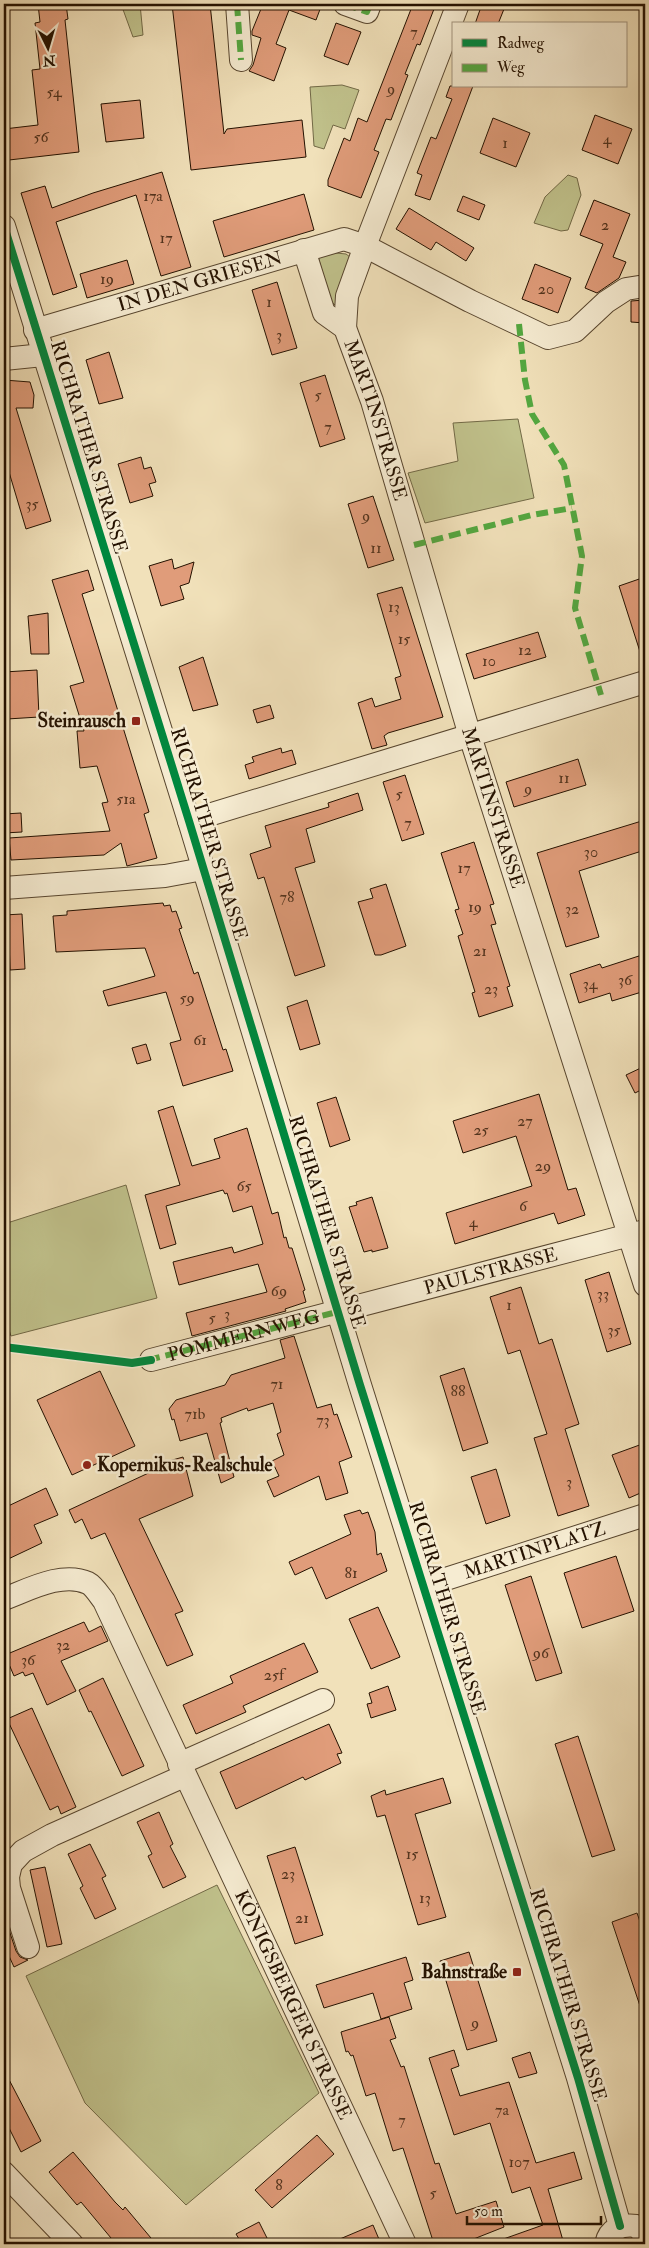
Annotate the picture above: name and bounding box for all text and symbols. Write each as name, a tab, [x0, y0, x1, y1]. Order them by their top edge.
north arrow	[22, 22, 72, 72]
house number: 7	[410, 22, 418, 42]
legend	[452, 22, 626, 88]
text: Radweg	[497, 34, 545, 53]
text: N	[42, 51, 57, 70]
text: Weg	[496, 58, 525, 77]
house number: 9	[386, 79, 395, 99]
house number: 54	[46, 82, 63, 102]
house number: 56	[33, 127, 49, 147]
house number: 4	[603, 129, 613, 149]
house number: 1	[502, 133, 508, 153]
house number: 17a	[143, 186, 163, 206]
house number: 2	[601, 215, 609, 235]
house number: 17	[159, 228, 173, 248]
street label: IN DEN GRIESEN	[115, 246, 285, 317]
house number: 19	[100, 269, 114, 289]
house number: 20	[538, 279, 554, 299]
house number: 1	[266, 292, 272, 312]
house number: 3	[276, 325, 282, 345]
street label: MARTINSTRASSE	[338, 336, 413, 504]
street label: RICHRATHER STRASSE	[45, 337, 133, 557]
house number: 5	[314, 385, 322, 405]
house number: 7	[324, 417, 332, 437]
house number: 35	[25, 494, 39, 514]
house number: 9	[361, 506, 370, 526]
house number: 11	[370, 538, 382, 558]
house number: 13	[388, 597, 400, 617]
house number: 15	[398, 629, 410, 649]
house number: 12	[518, 640, 532, 660]
house number: 10	[482, 651, 496, 671]
place label: Steinrausch	[38, 709, 126, 733]
marker: Steinrausch	[130, 715, 142, 727]
street label: RICHRATHER STRASSE	[165, 724, 253, 944]
street label: MARTINSTRASSE	[456, 724, 530, 892]
house number: 11	[558, 768, 570, 788]
house number: 9	[523, 779, 532, 799]
house number: 5	[395, 784, 403, 804]
house number: 51a	[116, 789, 136, 809]
house number: 7	[404, 813, 412, 833]
house number: 30	[584, 842, 598, 862]
house number: 17	[457, 858, 471, 878]
house number: 78	[280, 887, 295, 907]
house number: 19	[468, 897, 482, 917]
house number: 32	[565, 899, 579, 919]
house number: 21	[473, 941, 487, 961]
house number: 36	[618, 970, 633, 990]
house number: 34	[583, 974, 599, 994]
house number: 23	[484, 979, 498, 999]
house number: 59	[179, 988, 195, 1008]
house number: 61	[193, 1030, 207, 1050]
house number: 27	[517, 1111, 533, 1131]
street label: RICHRATHER STRASSE	[283, 1112, 371, 1332]
house number: 25	[473, 1120, 489, 1140]
house number: 29	[535, 1156, 551, 1176]
house number: 65	[236, 1176, 252, 1196]
house number: 6	[519, 1196, 528, 1216]
house number: 4	[469, 1212, 479, 1232]
street label: PAULSTRASSE	[421, 1242, 560, 1300]
house number: 69	[271, 1281, 287, 1301]
house number: 33	[597, 1284, 609, 1304]
house number: 1	[506, 1295, 512, 1315]
street label: POMMERNWEG	[165, 1304, 323, 1367]
house number: 3	[224, 1304, 230, 1324]
house number: 5	[208, 1308, 216, 1328]
house number: 35	[607, 1320, 621, 1340]
house number: 71	[270, 1374, 284, 1394]
house number: 88	[450, 1381, 466, 1401]
house number: 71b	[185, 1404, 206, 1424]
house number: 73	[316, 1410, 330, 1430]
place label: Kopernikus-Realschule	[97, 1453, 273, 1478]
marker: Kopernikus-Realschule	[81, 1459, 93, 1471]
house number: 3	[566, 1472, 572, 1492]
street label: RICHRATHER STRASSE	[403, 1498, 491, 1718]
street label: MARTINPLATZ	[461, 1517, 608, 1585]
house number: 81	[344, 1563, 358, 1583]
house number: 32	[56, 1635, 70, 1655]
house number: 96	[532, 1643, 550, 1663]
house number: 36	[21, 1650, 36, 1670]
house number: 25f	[264, 1665, 287, 1685]
house number: 15	[406, 1844, 418, 1864]
house number: 23	[281, 1864, 295, 1884]
street label: RICHRATHER STRASSE	[524, 1885, 612, 2105]
street label: KÖNIGSBERGER STRASSE	[229, 1886, 357, 2124]
house number: 13	[419, 1888, 431, 1908]
house number: 21	[295, 1908, 309, 1928]
place label: Bahnstraße	[421, 1960, 507, 1984]
marker: Bahnstraße	[511, 1966, 523, 1978]
house number: 9	[470, 2013, 479, 2033]
house number: 7a	[495, 2100, 509, 2120]
house number: 7	[398, 2110, 406, 2130]
house number: 107	[508, 2152, 530, 2172]
house number: 8	[275, 2175, 283, 2195]
house number: 5	[429, 2183, 437, 2203]
scale bar	[467, 2193, 600, 2225]
text: 50 m	[474, 2202, 503, 2221]

